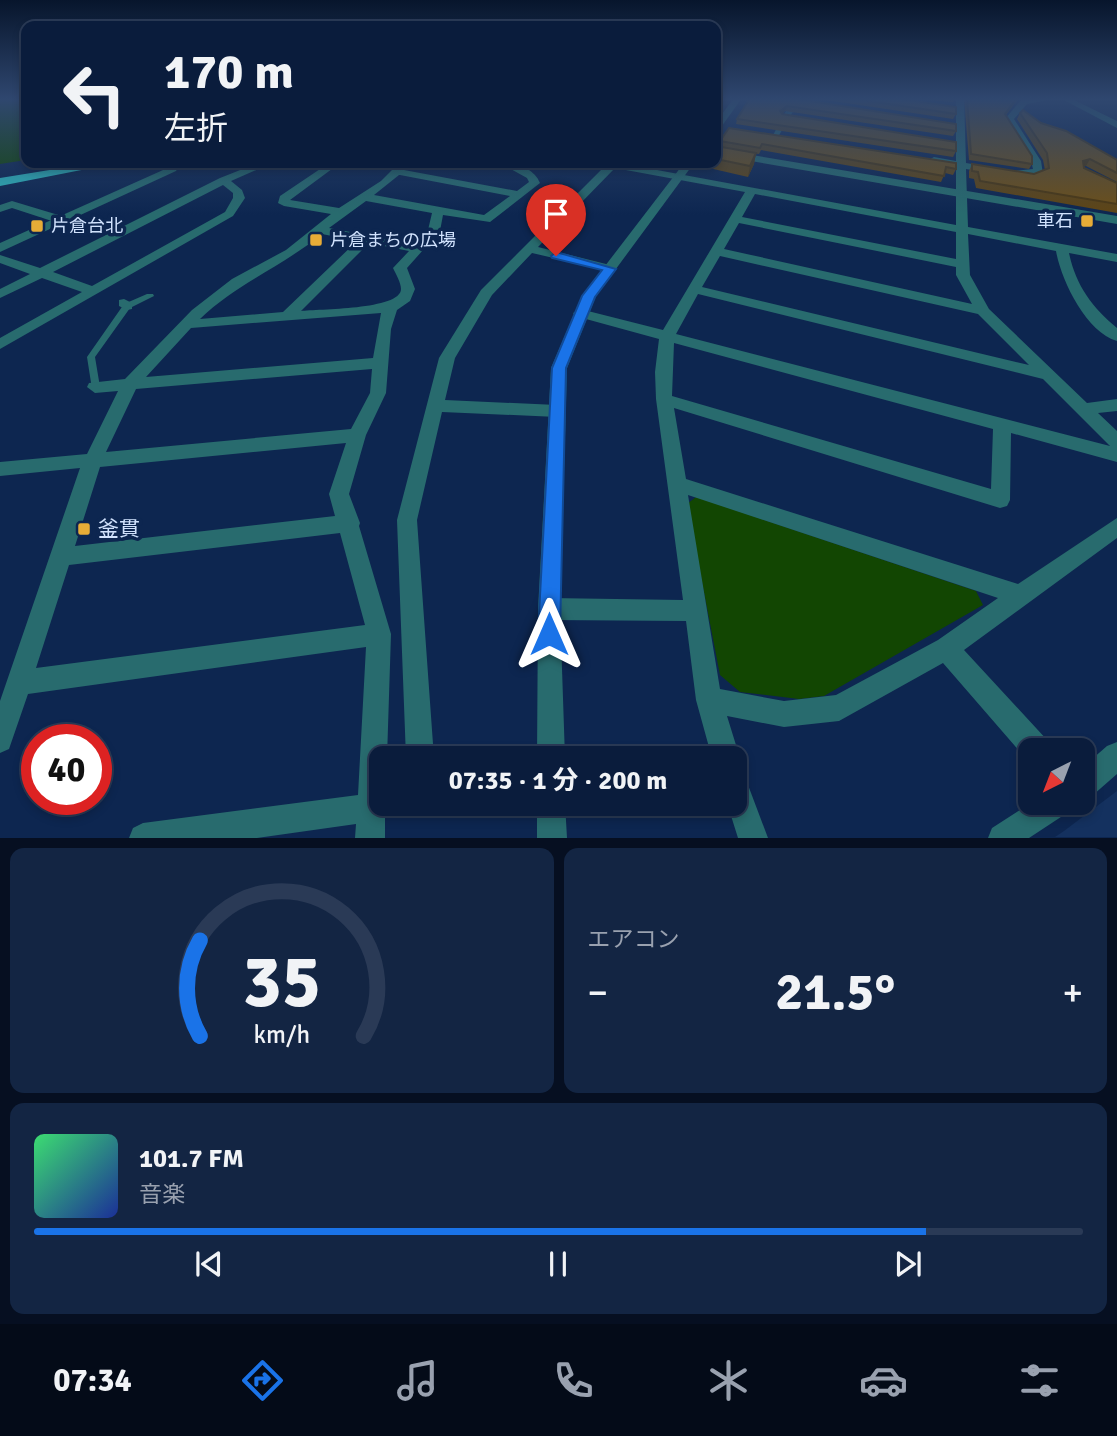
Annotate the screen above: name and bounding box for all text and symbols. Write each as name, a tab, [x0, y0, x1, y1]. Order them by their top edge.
text: 170 m	[164, 42, 294, 102]
icon: left	[49, 49, 140, 140]
text: 左折	[164, 109, 228, 148]
pin	[526, 184, 586, 256]
icon: arrive	[537, 195, 575, 233]
place label: 車石	[1037, 210, 1073, 232]
marker: 車石	[1079, 213, 1095, 229]
place label: 片倉台北	[51, 215, 123, 237]
marker: 片倉台北	[29, 218, 45, 234]
place label: 片倉まちの広場	[330, 229, 456, 251]
marker: 片倉まちの広場	[308, 232, 324, 248]
place label: 釜貫	[98, 516, 140, 542]
marker: 釜貫	[76, 521, 92, 537]
position arrow	[512, 597, 586, 671]
speed limit sign: 40	[21, 724, 112, 815]
north arrow	[1018, 738, 1096, 816]
map controls	[1018, 738, 1095, 815]
text: 07:35 · 1 分 · 200 m	[449, 765, 667, 797]
text: エアコン	[588, 925, 680, 954]
text: 35	[242, 939, 321, 1028]
text: 21.5°	[775, 960, 895, 1024]
text: −	[588, 969, 608, 1016]
text: +	[1062, 969, 1083, 1016]
text: km/h	[253, 1019, 310, 1050]
text: 101.7 FM	[139, 1143, 244, 1175]
text: 音楽	[139, 1180, 185, 1209]
icon: previous	[190, 1245, 228, 1283]
icon: pause	[539, 1245, 577, 1283]
icon: next	[889, 1245, 927, 1283]
icon: directions	[238, 1356, 287, 1405]
icon: music	[393, 1356, 442, 1405]
icon: phone	[549, 1356, 598, 1405]
icon: climate	[704, 1356, 753, 1405]
icon: car	[859, 1356, 908, 1405]
icon: filters	[1015, 1356, 1064, 1405]
text: 07:34	[53, 1361, 132, 1400]

